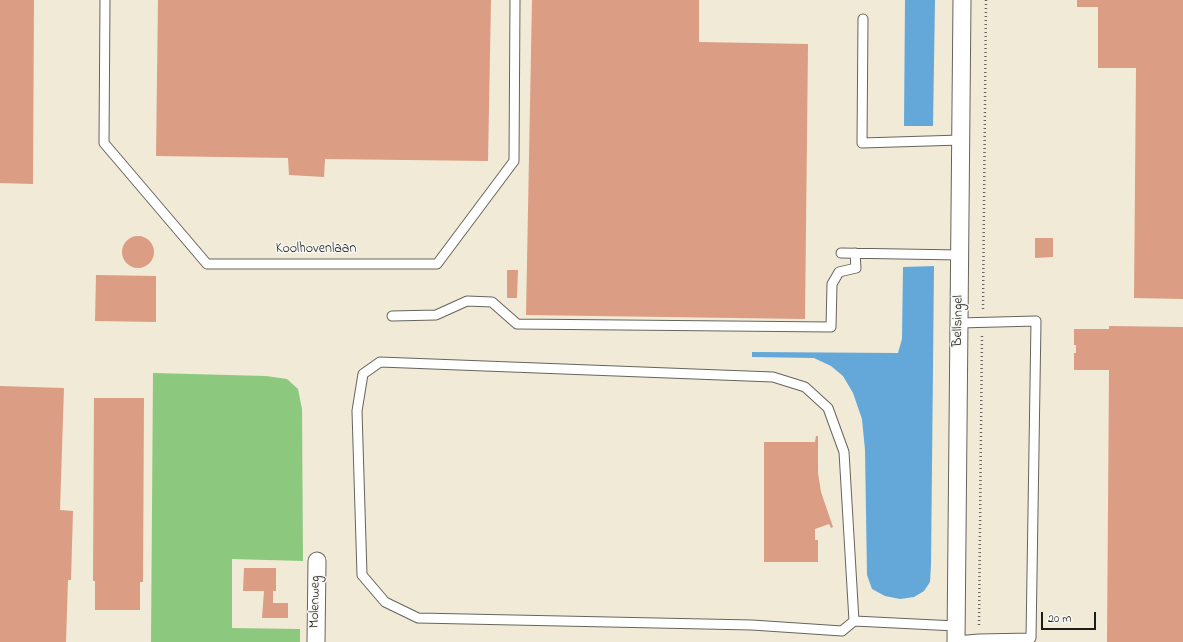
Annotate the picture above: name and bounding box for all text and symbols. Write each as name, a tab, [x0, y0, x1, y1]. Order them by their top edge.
street label: Koolhovenlaan	[276, 242, 356, 258]
street label: Bellsingel	[950, 295, 968, 347]
street label: Molenweg	[307, 576, 325, 628]
scale bar	[1043, 604, 1098, 630]
text: 20 m	[1048, 610, 1071, 628]

